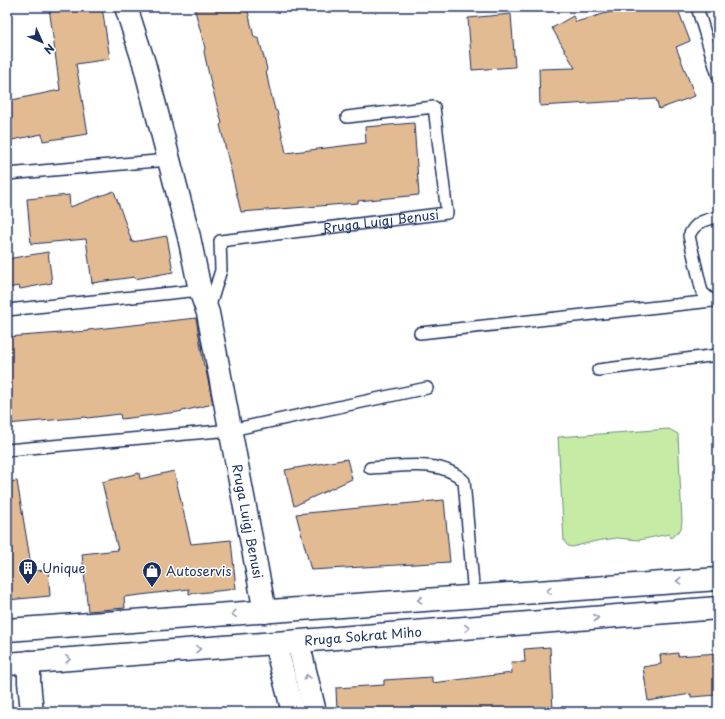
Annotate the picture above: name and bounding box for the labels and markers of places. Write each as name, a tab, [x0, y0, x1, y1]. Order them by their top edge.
building icon: Unique	[17, 557, 39, 585]
place label: Unique	[42, 558, 86, 577]
shop icon: Autoservis	[141, 560, 163, 588]
place label: Autoservis	[166, 561, 231, 580]

